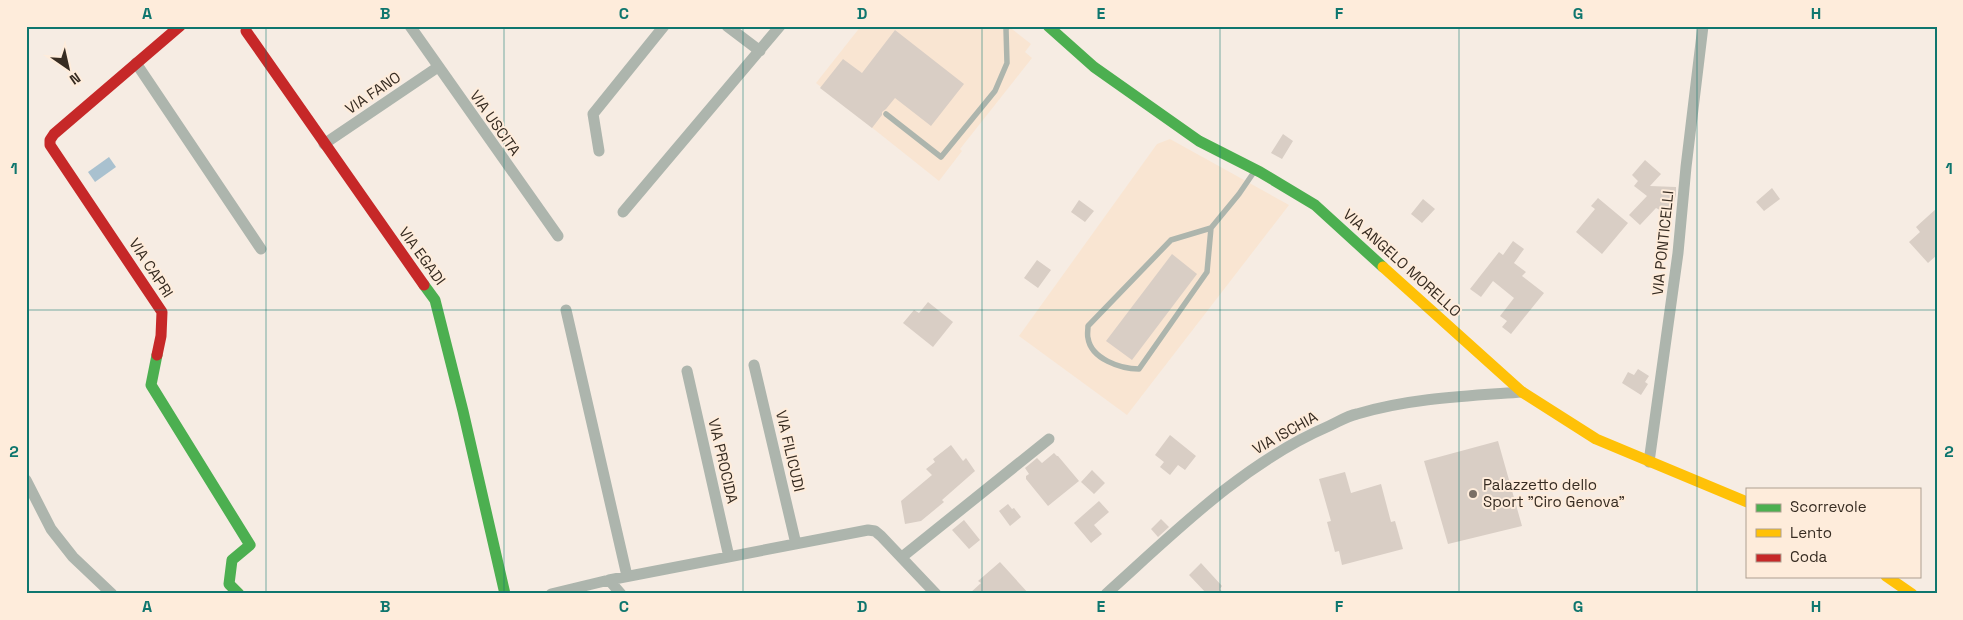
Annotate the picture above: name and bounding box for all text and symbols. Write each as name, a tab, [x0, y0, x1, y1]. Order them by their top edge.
text: A	[142, 3, 152, 24]
text: B	[380, 3, 390, 24]
text: C	[619, 3, 629, 24]
text: D	[857, 3, 867, 24]
text: E	[1097, 3, 1106, 24]
text: F	[1335, 3, 1344, 24]
text: G	[1573, 3, 1583, 24]
text: H	[1811, 3, 1821, 24]
north arrow	[42, 42, 92, 92]
street label: VIA FANO	[341, 67, 404, 118]
text: N	[66, 69, 84, 89]
street label: VIA USCITA	[466, 86, 525, 160]
text: 1	[10, 158, 18, 179]
text: 1	[1945, 158, 1953, 179]
street label: VIA PONTICELLI	[1648, 189, 1677, 296]
street label: VIA ANGELO MORELLO	[1339, 205, 1465, 321]
street label: VIA EGADI	[395, 223, 450, 289]
street label: VIA CAPRI	[125, 234, 178, 301]
street label: VIA ISCHIA	[1249, 407, 1321, 458]
street label: VIA FILICUDI	[772, 408, 809, 493]
street label: VIA PROCIDA	[704, 416, 743, 506]
text: 2	[9, 441, 19, 462]
text: 2	[1944, 441, 1954, 462]
place label: Palazzetto dello Sport "Ciro Genova"	[1483, 475, 1625, 511]
marker: Palazzetto dello Sport "Ciro Genova"	[1467, 488, 1479, 500]
legend	[1746, 488, 1920, 578]
text: Scorrevole	[1790, 497, 1867, 516]
text: Lento	[1790, 523, 1832, 542]
text: Coda	[1790, 547, 1828, 566]
text: A	[142, 596, 152, 617]
text: B	[380, 596, 390, 617]
text: C	[619, 596, 629, 617]
text: D	[857, 596, 867, 617]
text: E	[1097, 596, 1106, 617]
text: F	[1335, 596, 1344, 617]
text: G	[1573, 596, 1583, 617]
text: H	[1811, 596, 1821, 617]

